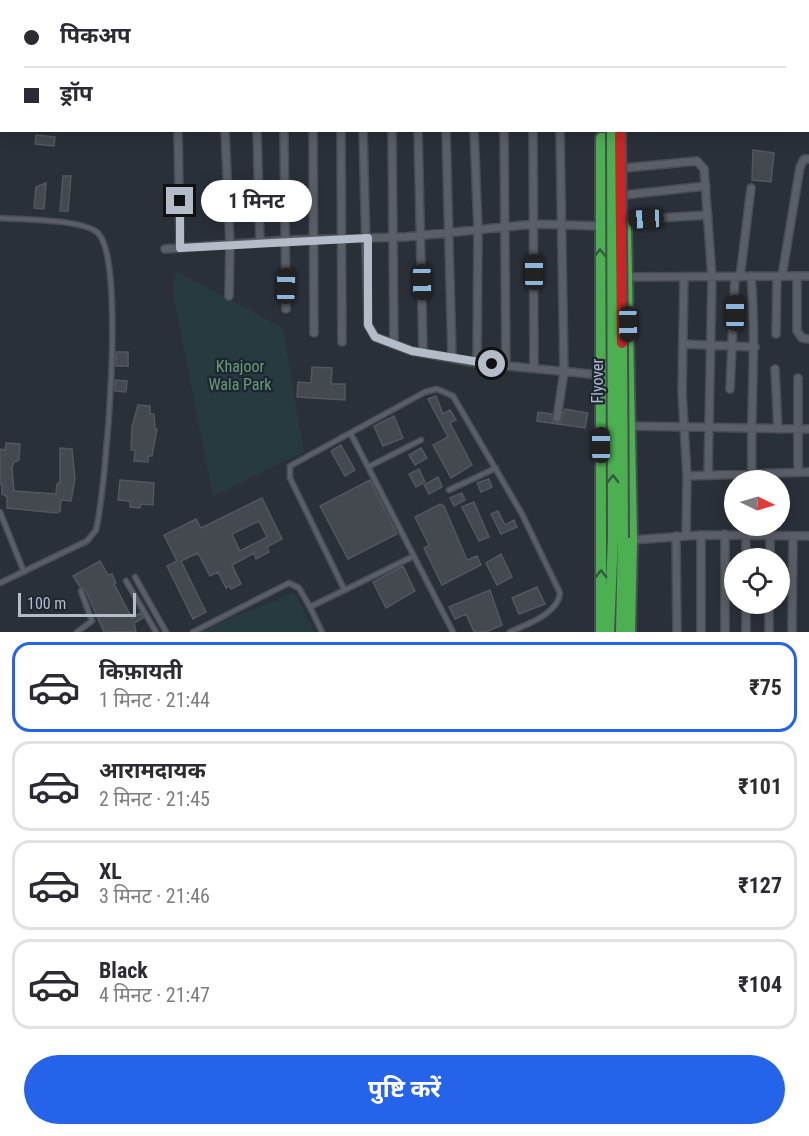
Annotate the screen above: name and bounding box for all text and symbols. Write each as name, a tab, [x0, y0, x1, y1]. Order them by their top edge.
text: पिकअप	[60, 23, 131, 48]
text: ड्रॉप	[60, 81, 93, 106]
callout: 1 मिनट	[201, 180, 312, 222]
route end	[166, 187, 193, 214]
text: 1 मिनट	[228, 189, 285, 213]
car	[628, 209, 664, 229]
one-way arrow	[593, 248, 606, 257]
car	[525, 254, 543, 290]
car	[413, 264, 431, 300]
car	[277, 268, 295, 304]
car	[726, 295, 744, 331]
car	[619, 306, 637, 342]
route start	[478, 350, 505, 377]
park label: Khajoor Wala Park	[208, 357, 272, 394]
street label: Flyover	[588, 358, 607, 403]
car	[592, 427, 610, 463]
north arrow	[724, 470, 790, 536]
map controls	[724, 470, 790, 614]
one-way arrow	[607, 475, 619, 484]
button: locate	[724, 548, 790, 614]
one-way arrow	[595, 569, 607, 578]
scale bar	[18, 590, 136, 618]
text: 100 m	[27, 594, 66, 613]
text: किफ़ायती	[99, 659, 183, 684]
icon: car	[27, 660, 81, 714]
text: ₹75	[749, 675, 782, 700]
text: 1 मिनट · 21:44	[99, 688, 210, 712]
text: आरामदायक	[99, 758, 206, 783]
icon: car	[27, 759, 81, 813]
text: ₹101	[738, 774, 782, 799]
text: 2 मिनट · 21:45	[99, 787, 210, 811]
icon: car	[27, 858, 81, 912]
text: XL	[99, 859, 122, 884]
text: ₹127	[738, 873, 782, 898]
text: 3 मिनट · 21:46	[99, 884, 210, 908]
icon: car	[27, 957, 81, 1011]
text: Black	[99, 958, 148, 983]
text: ₹104	[738, 972, 782, 997]
text: 4 मिनट · 21:47	[99, 983, 210, 1007]
button: पुष्टि करें	[24, 1055, 785, 1124]

